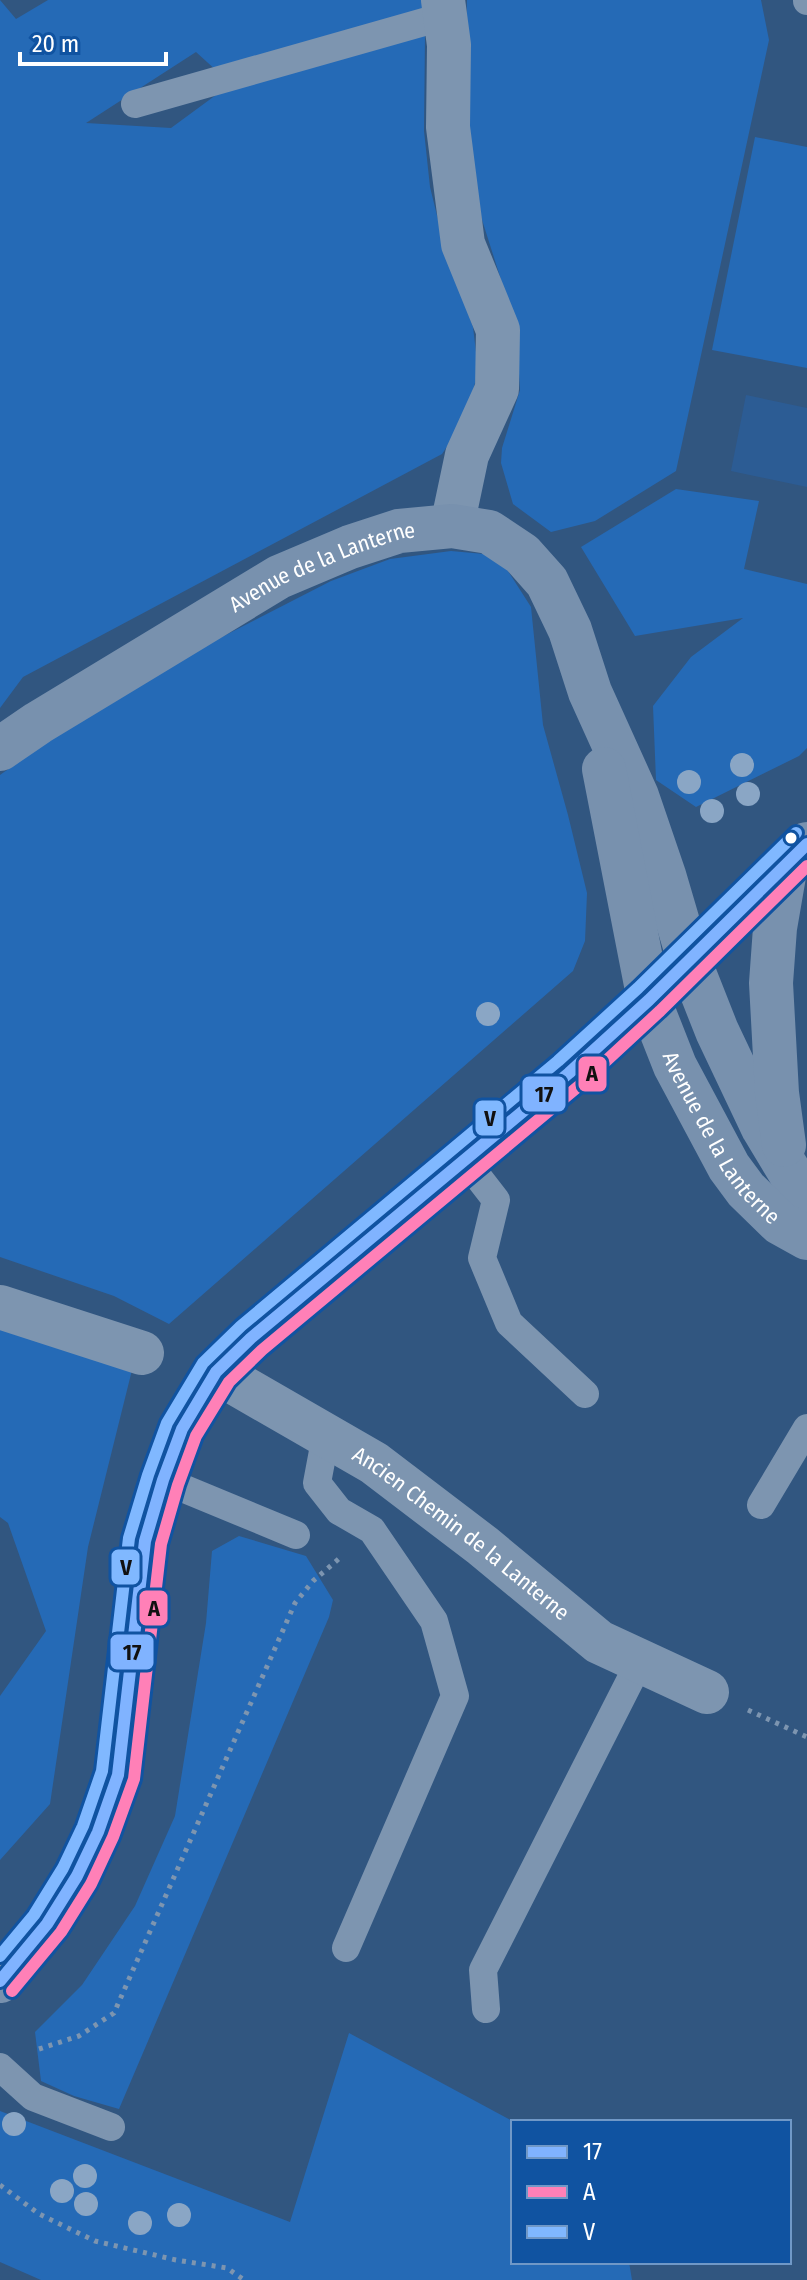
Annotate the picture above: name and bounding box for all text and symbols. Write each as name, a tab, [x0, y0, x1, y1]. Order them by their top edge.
scale bar	[20, 16, 166, 66]
text: 20 m	[32, 30, 79, 58]
street label: Avenue de la Lanterne	[224, 517, 416, 618]
unlabelled marker	[783, 830, 799, 846]
street label: Avenue de la Lanterne	[657, 1048, 786, 1230]
line badge: A	[577, 1055, 608, 1093]
text: A	[585, 1060, 599, 1087]
line badge: 17	[521, 1075, 567, 1113]
text: 17	[535, 1081, 554, 1108]
line badge: V	[474, 1099, 505, 1137]
text: V	[483, 1105, 496, 1132]
street label: Ancien Chemin de la Lanterne	[348, 1441, 575, 1626]
line badge: V	[110, 1548, 141, 1586]
text: V	[119, 1554, 132, 1581]
line badge: A	[138, 1589, 169, 1627]
text: A	[147, 1595, 161, 1622]
line badge: 17	[109, 1633, 155, 1671]
text: 17	[123, 1639, 142, 1666]
legend	[511, 2120, 791, 2264]
text: 17	[583, 2138, 602, 2166]
text: A	[583, 2178, 596, 2206]
text: V	[583, 2218, 596, 2246]

